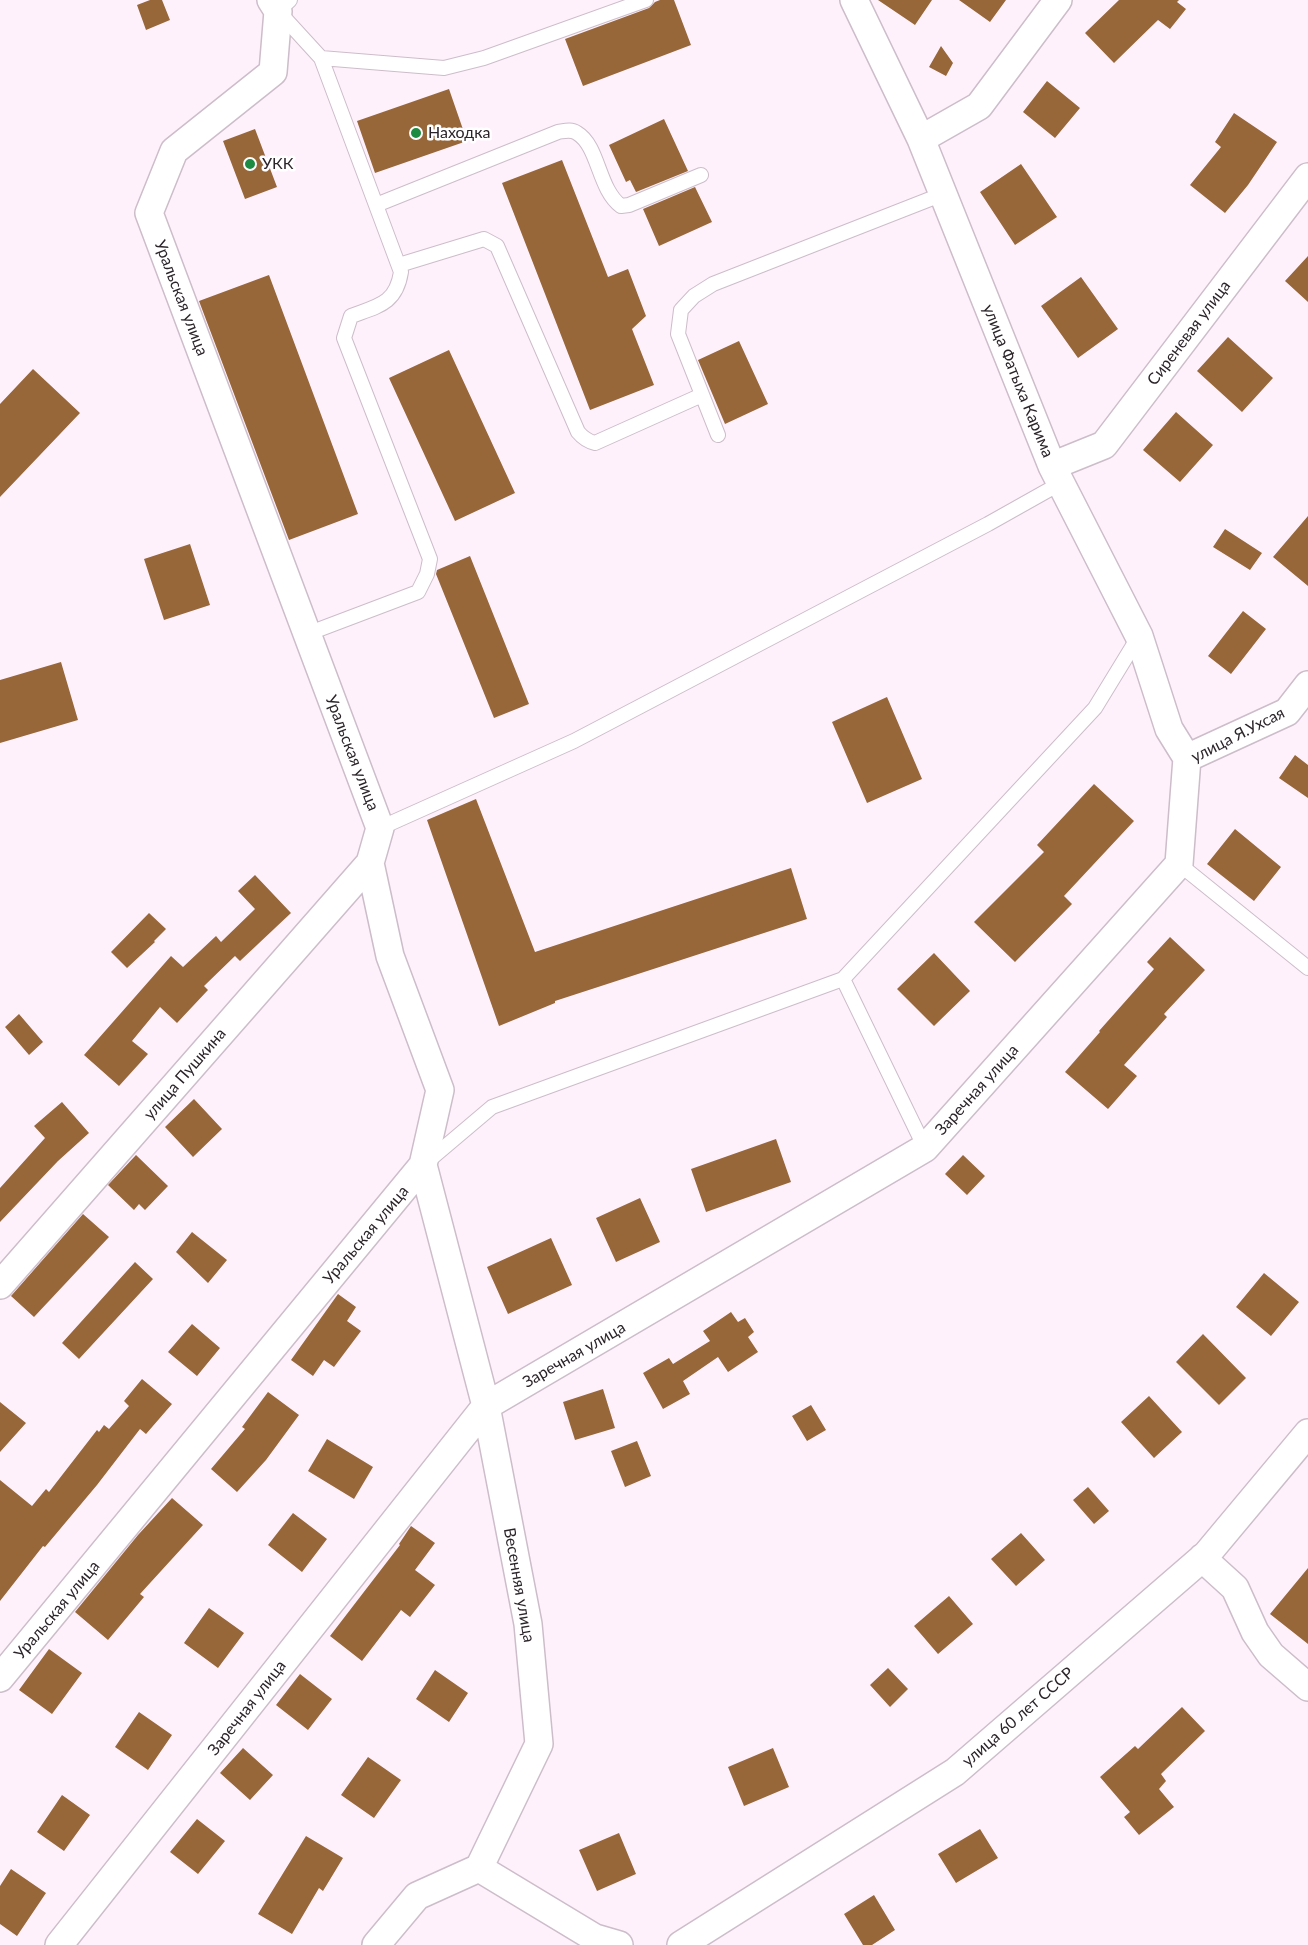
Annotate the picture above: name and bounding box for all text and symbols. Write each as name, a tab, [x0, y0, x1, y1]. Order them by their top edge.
place label: Находка	[428, 123, 490, 143]
marker: Находка	[409, 126, 423, 140]
place label: УКК	[262, 154, 293, 174]
marker: УКК	[243, 157, 257, 171]
street label: Уральская улица	[150, 237, 212, 359]
street label: Сиреневая улица	[1143, 277, 1235, 389]
street label: улица Фатыха Карима	[978, 302, 1058, 460]
street label: Уральская улица	[321, 692, 383, 814]
street label: улица Я.Ухсая	[1188, 703, 1288, 767]
street label: улица Пушкина	[140, 1024, 230, 1124]
street label: Заречная улица	[931, 1041, 1023, 1139]
street label: Уральская улица	[319, 1182, 413, 1288]
street label: Заречная улица	[519, 1318, 629, 1392]
street label: Весенняя улица	[499, 1526, 539, 1644]
street label: Уральская улица	[10, 1557, 104, 1663]
street label: Заречная улица	[204, 1657, 290, 1759]
street label: улица 60 лет СССР	[958, 1663, 1078, 1771]

